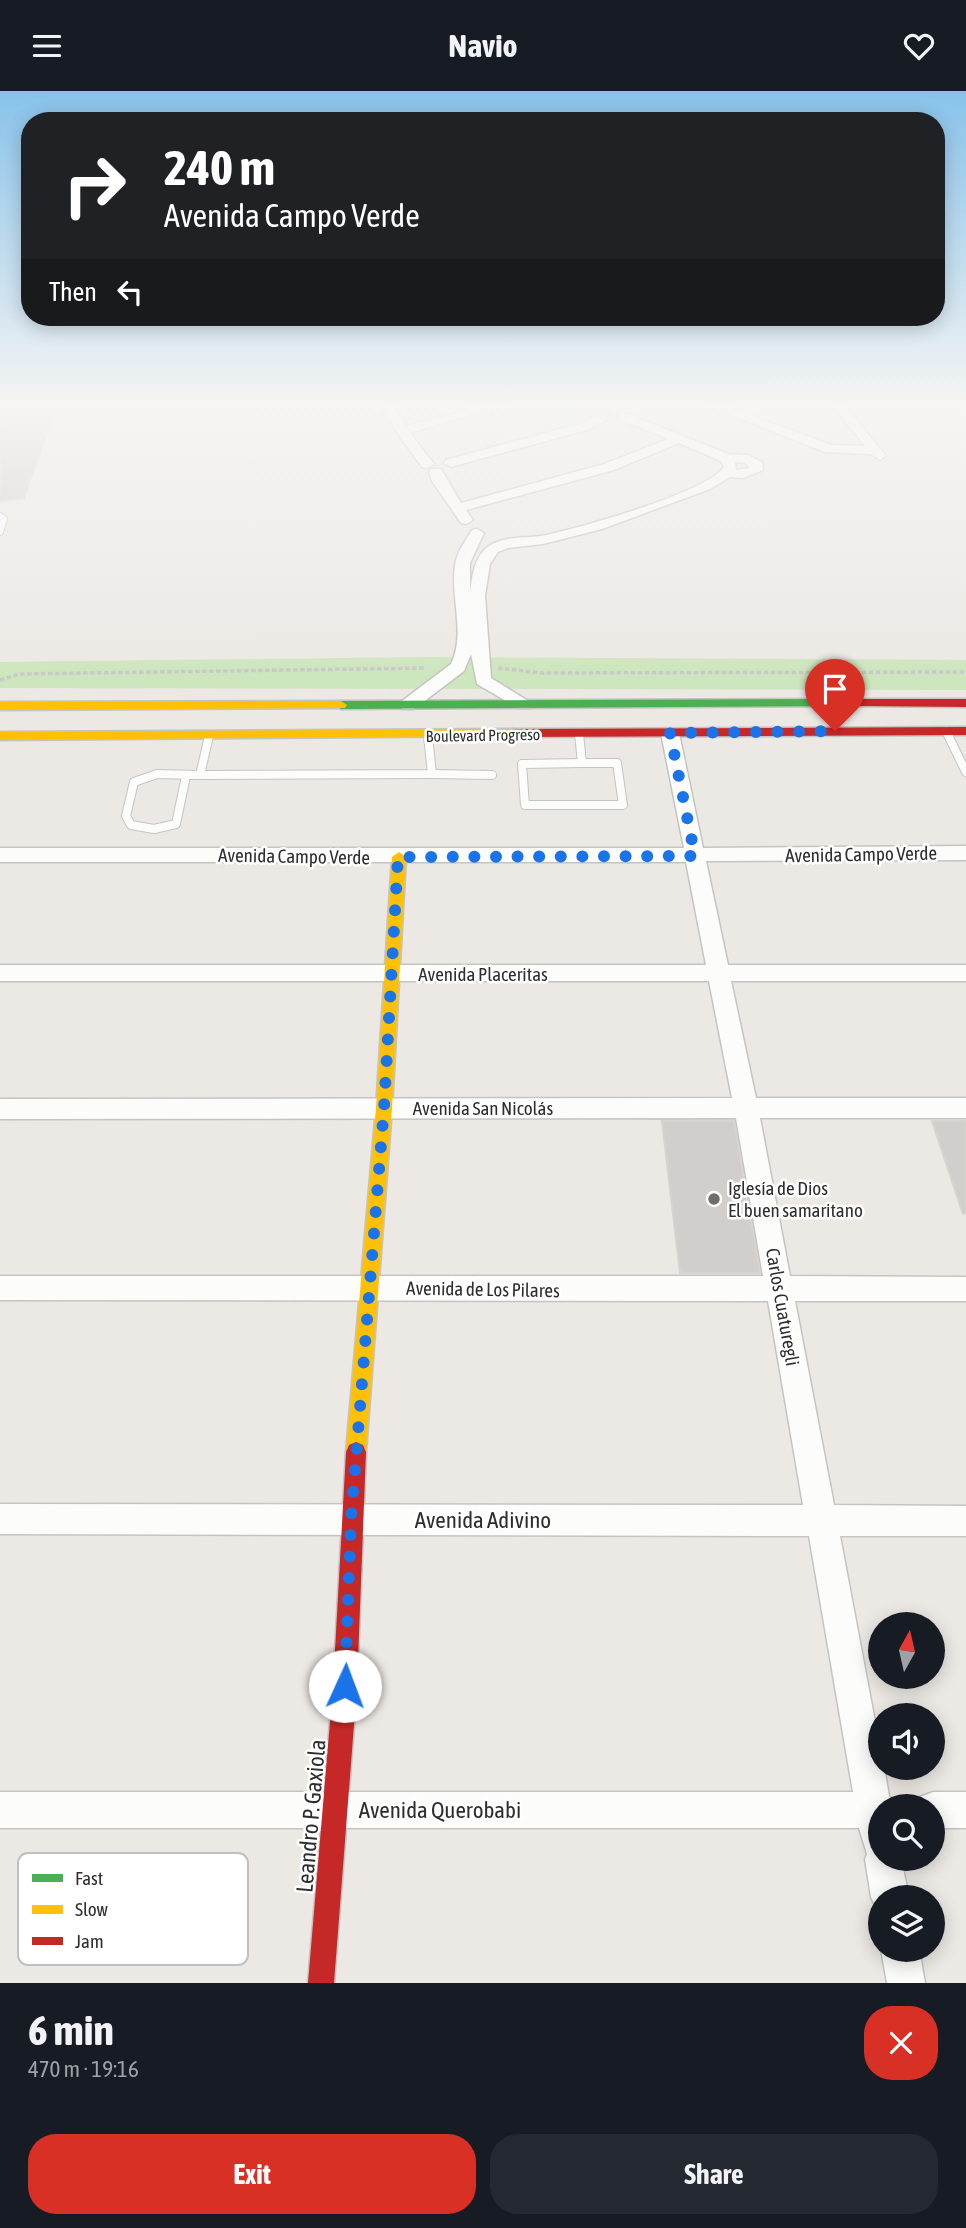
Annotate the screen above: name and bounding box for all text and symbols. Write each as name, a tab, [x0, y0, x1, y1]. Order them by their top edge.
icon: menu	[28, 27, 66, 65]
text: Navio	[448, 27, 518, 64]
icon: heart	[900, 27, 938, 65]
text: 240 m	[164, 139, 275, 195]
icon: right	[49, 140, 140, 231]
text: Avenida Campo Verde	[164, 197, 420, 234]
icon: left	[111, 273, 149, 311]
text: Then	[49, 277, 97, 307]
pin	[805, 659, 865, 731]
icon: arrive	[816, 670, 854, 708]
street label: Boulevard Progreso	[426, 725, 540, 746]
street label: Avenida Campo Verde	[785, 842, 937, 866]
street label: Avenida Campo Verde	[218, 844, 370, 868]
street label: Avenida Placeritas	[418, 963, 548, 985]
street label: Avenida San Nicolás	[413, 1097, 553, 1119]
place label: Iglesía de Dios El buen samaritano	[728, 1177, 863, 1221]
marker: Iglesía de Dios El buen samaritano	[706, 1191, 722, 1207]
street label: Carlos Cuaturegli	[762, 1246, 804, 1368]
street label: Avenida de Los Pilares	[406, 1277, 560, 1301]
street label: Avenida Adivino	[415, 1507, 551, 1533]
north arrow	[868, 1612, 945, 1689]
map controls	[868, 1612, 945, 1962]
position arrow	[308, 1649, 382, 1723]
button: sound	[868, 1703, 945, 1780]
street label: Leandro P. Gaxiola	[291, 1738, 331, 1894]
button: search	[868, 1794, 945, 1871]
street label: Avenida Querobabi	[359, 1797, 521, 1823]
legend	[18, 1853, 248, 1965]
text: Fast	[75, 1867, 103, 1889]
button: layers	[868, 1885, 945, 1962]
text: Slow	[75, 1898, 109, 1920]
text: Jam	[75, 1930, 104, 1952]
text: 6 min	[28, 2006, 114, 2054]
button: close	[864, 2006, 938, 2080]
text: 470 m · 19:16	[28, 2056, 139, 2082]
button: Exit	[28, 2134, 476, 2214]
button: Share	[490, 2134, 938, 2214]

